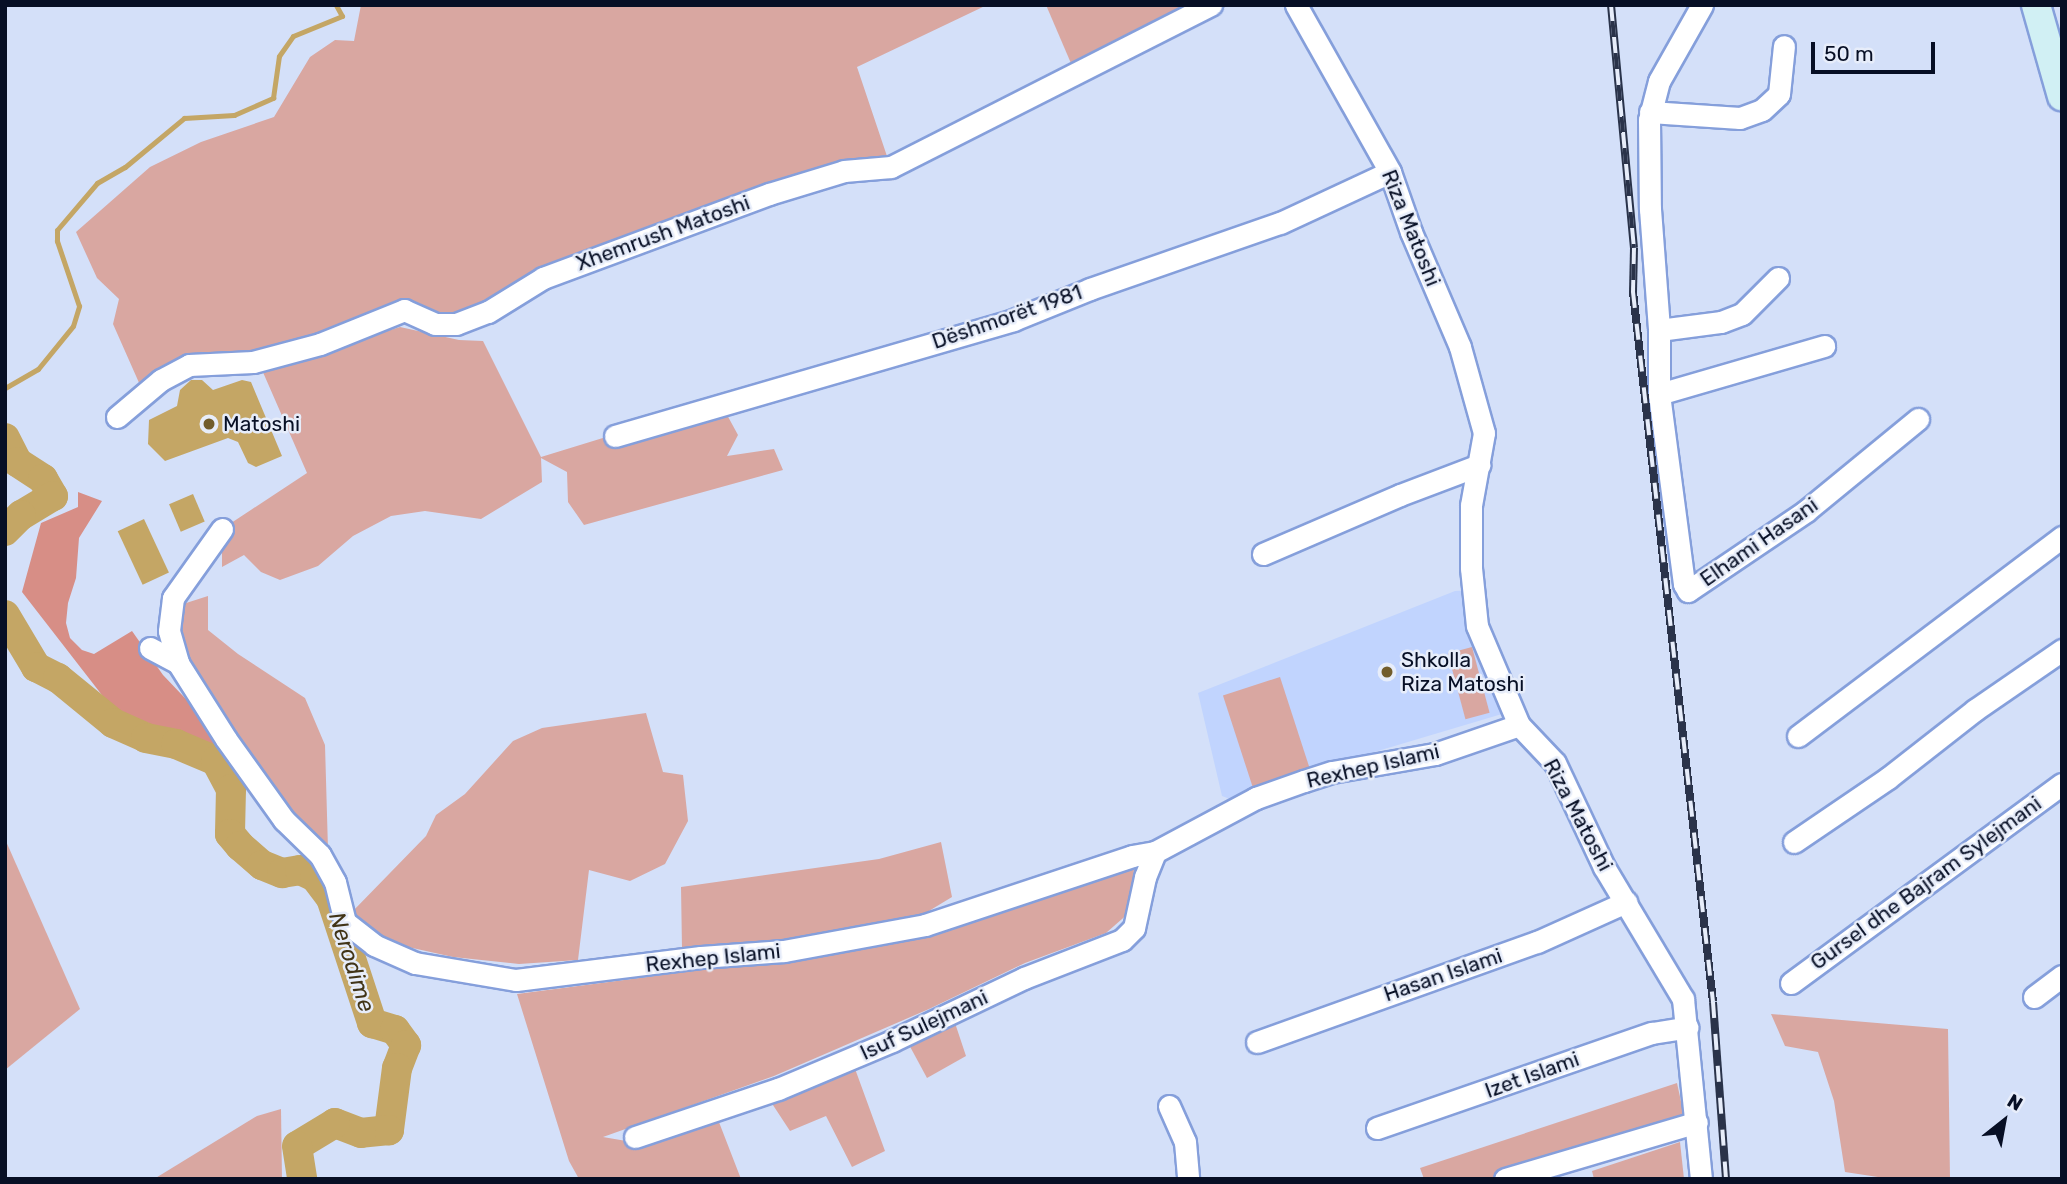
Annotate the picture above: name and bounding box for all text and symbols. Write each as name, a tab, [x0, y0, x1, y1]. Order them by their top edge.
scale bar	[1815, 28, 1939, 72]
text: 50 m	[1824, 41, 1874, 66]
street label: Riza Matoshi	[1376, 166, 1446, 290]
street label: Xhemrush Matoshi	[573, 190, 753, 276]
street label: Dëshmorët 1981	[929, 280, 1085, 354]
place label: Matoshi	[223, 411, 300, 437]
marker: Matoshi	[201, 416, 217, 432]
street label: Elhami Hasani	[1695, 492, 1823, 592]
place label: Shkolla Riza Matoshi	[1401, 647, 1524, 697]
marker: Shkolla Riza Matoshi	[1379, 664, 1395, 680]
street label: Rexhep Islami	[1304, 738, 1442, 794]
street label: Riza Matoshi	[1538, 755, 1618, 875]
street label: Gursel dhe Bajram Sylejmani	[1806, 791, 2046, 975]
water label: Nerodime	[323, 909, 381, 1015]
street label: Rexhep Islami	[644, 938, 782, 978]
street label: Hasan Islami	[1380, 943, 1506, 1007]
street label: Isuf Sulejmani	[856, 984, 992, 1066]
street label: Izet Islami	[1482, 1046, 1582, 1104]
north arrow	[1969, 1086, 2039, 1156]
text: N	[2003, 1089, 2027, 1116]

